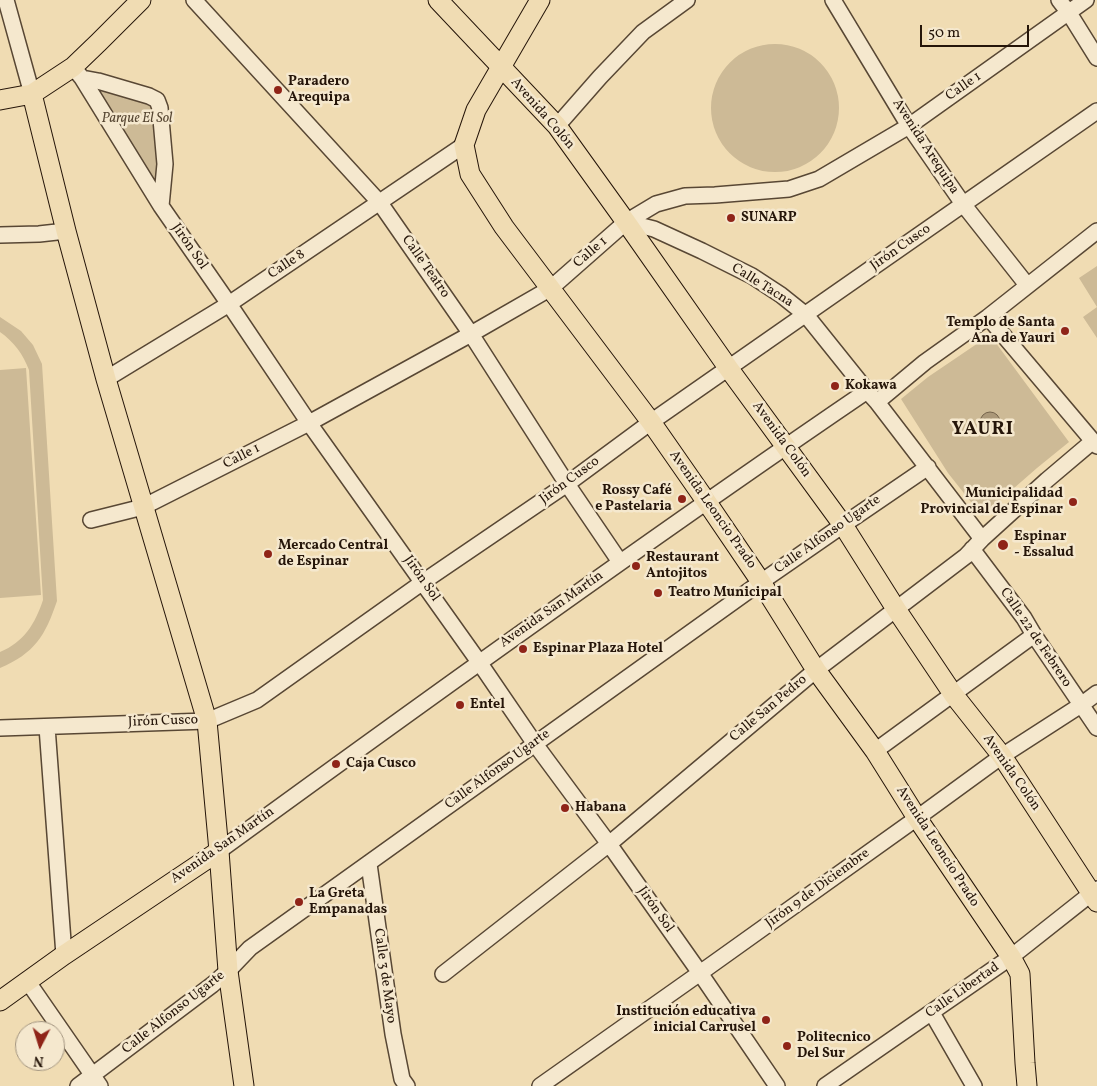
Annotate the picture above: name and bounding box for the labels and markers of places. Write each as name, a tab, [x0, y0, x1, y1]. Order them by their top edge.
place label: Paradero Arequipa	[288, 74, 350, 106]
marker: Paradero Arequipa	[272, 84, 284, 96]
place label: SUNARP	[741, 210, 797, 226]
marker: SUNARP	[725, 212, 737, 224]
place label: Templo de Santa Ana de Yauri	[946, 315, 1055, 348]
marker: Templo de Santa Ana de Yauri	[1059, 325, 1071, 337]
place label: Kokawa	[845, 378, 897, 394]
marker: Kokawa	[829, 380, 841, 392]
place label: Rossy Café e Pastelaria	[595, 483, 672, 516]
place label: Municipalidad Provincial de Espinar	[920, 486, 1063, 518]
marker: Rossy Café e Pastelaria	[676, 493, 688, 505]
marker: Municipalidad Provincial de Espinar	[1067, 496, 1079, 508]
place label: Espinar - Essalud	[1014, 529, 1074, 562]
place label: Mercado Central de Espinar	[278, 538, 388, 570]
marker: Espinar - Essalud	[996, 538, 1010, 552]
marker: Mercado Central de Espinar	[262, 548, 274, 560]
place label: Restaurant Antojitos	[646, 550, 719, 582]
marker: Restaurant Antojitos	[630, 560, 642, 572]
place label: Teatro Municipal	[668, 585, 782, 601]
marker: Teatro Municipal	[652, 587, 664, 599]
place label: Espinar Plaza Hotel	[533, 641, 663, 657]
marker: Espinar Plaza Hotel	[517, 643, 529, 655]
place label: Entel	[470, 697, 505, 713]
marker: Entel	[454, 699, 466, 711]
place label: Caja Cusco	[346, 756, 416, 772]
marker: Caja Cusco	[330, 758, 342, 770]
place label: Habana	[575, 800, 626, 816]
marker: Habana	[559, 802, 571, 814]
place label: La Greta Empanadas	[309, 886, 387, 919]
marker: La Greta Empanadas	[293, 896, 305, 908]
place label: Institución educativa inicial Carrusel	[616, 1004, 756, 1036]
marker: Institución educativa inicial Carrusel	[760, 1014, 772, 1026]
place label: Politecnico Del Sur	[797, 1030, 871, 1062]
marker: Politecnico Del Sur	[781, 1040, 793, 1052]

